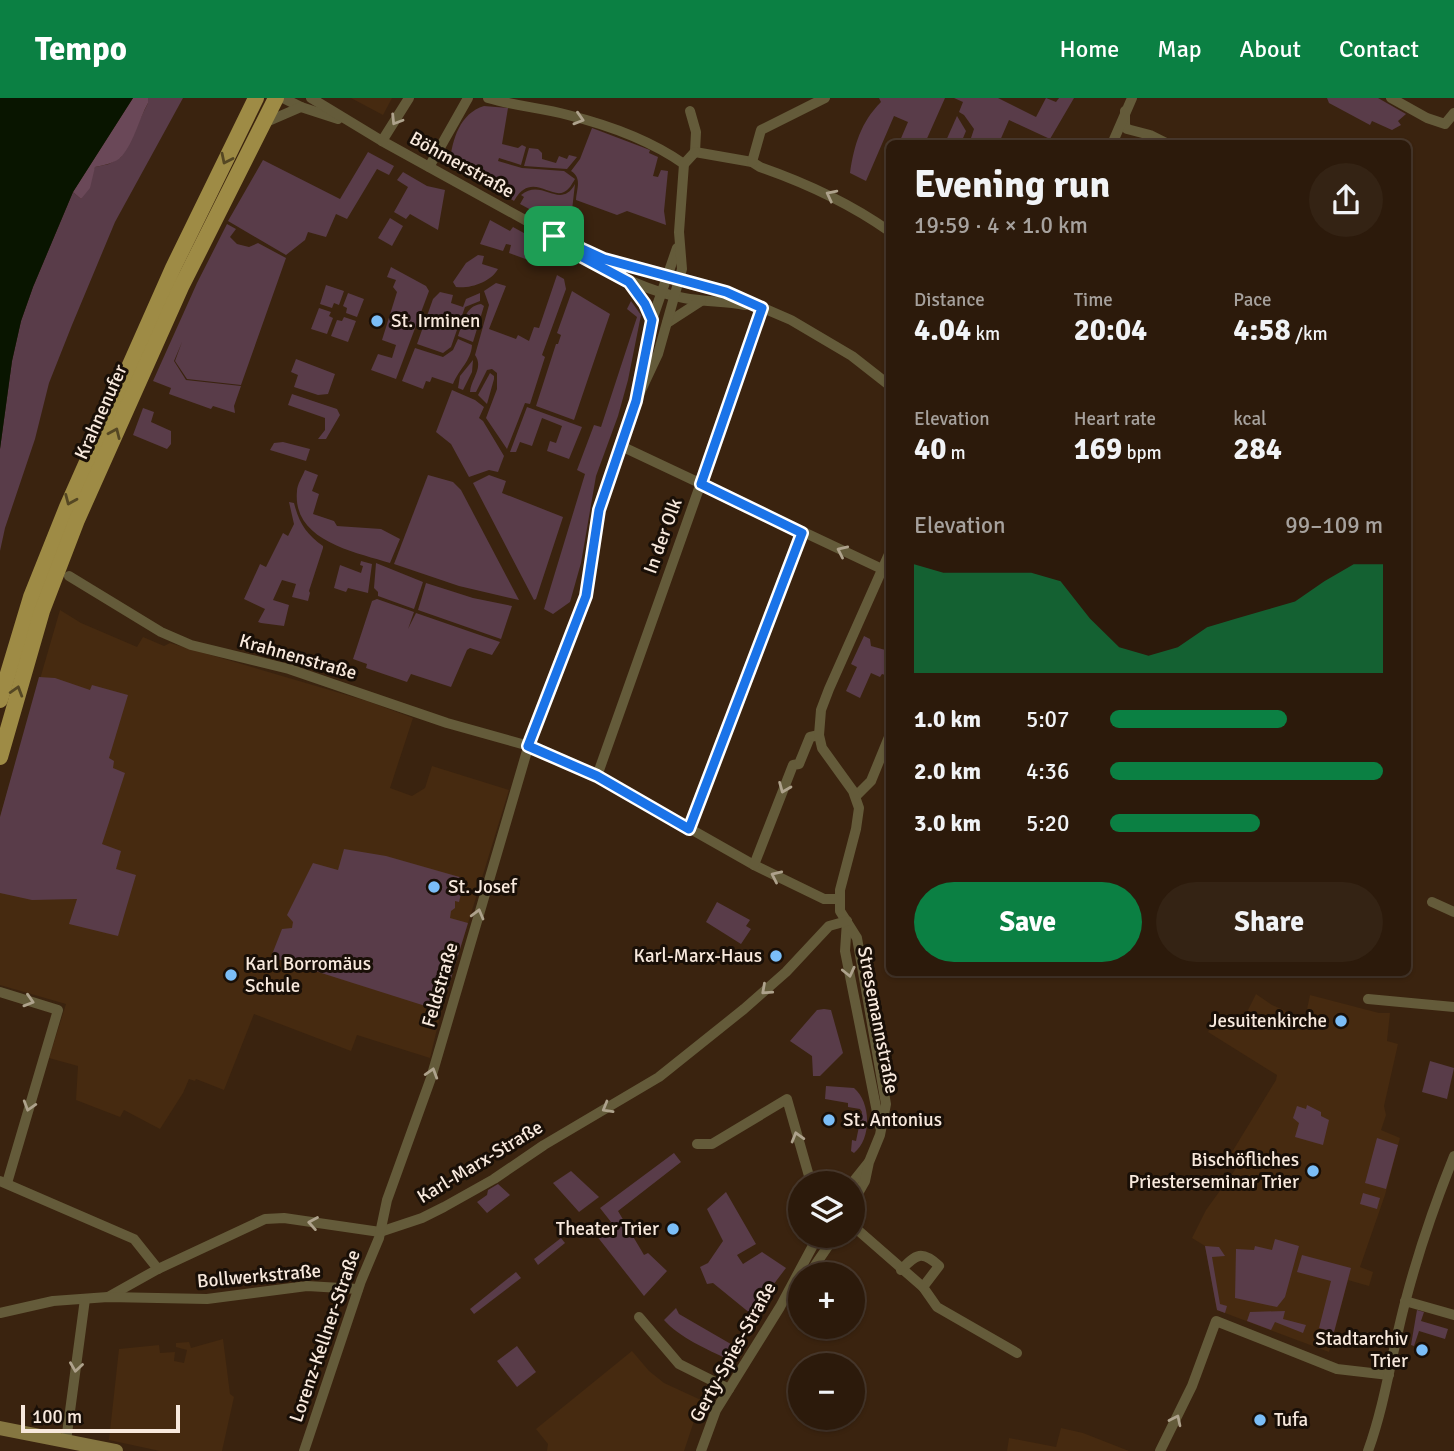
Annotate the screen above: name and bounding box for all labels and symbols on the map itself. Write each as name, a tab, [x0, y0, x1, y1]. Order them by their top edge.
one-way arrow	[572, 110, 584, 125]
one-way arrow	[391, 112, 404, 125]
street label: Böhmerstraße	[405, 126, 519, 204]
one-way arrow	[220, 152, 234, 164]
one-way arrow	[826, 190, 838, 204]
pin	[524, 206, 584, 266]
place label: St. Irminen	[391, 309, 480, 333]
marker: St. Irminen	[369, 313, 385, 329]
street label: Krahnenufer	[69, 361, 133, 463]
one-way arrow	[107, 427, 121, 440]
one-way arrow	[65, 493, 79, 505]
street label: In der Olk	[638, 495, 688, 577]
one-way arrow	[837, 545, 849, 559]
street label: Krahnenstraße	[236, 629, 360, 685]
one-way arrow	[9, 685, 24, 697]
one-way arrow	[779, 781, 793, 793]
one-way arrow	[771, 870, 783, 884]
place label: St. Josef	[448, 875, 519, 899]
marker: St. Josef	[426, 879, 442, 895]
one-way arrow	[470, 908, 484, 920]
street label: Feldstraße	[416, 940, 464, 1030]
place label: Karl-Marx-Haus	[634, 944, 762, 968]
street label: Stresemannstraße	[852, 944, 904, 1096]
marker: Karl-Marx-Haus	[768, 948, 784, 964]
place label: Karl Borromäus Schule	[245, 952, 371, 998]
one-way arrow	[841, 966, 856, 978]
marker: Karl Borromäus Schule	[223, 967, 239, 983]
one-way arrow	[761, 982, 774, 994]
one-way arrow	[22, 993, 35, 1007]
place label: Jesuitenkirche	[1209, 1009, 1327, 1033]
marker: Jesuitenkirche	[1333, 1013, 1349, 1029]
one-way arrow	[424, 1068, 439, 1080]
one-way arrow	[23, 1100, 38, 1112]
one-way arrow	[602, 1100, 615, 1113]
place label: St. Antonius	[843, 1108, 942, 1132]
marker: St. Antonius	[821, 1112, 837, 1128]
street label: Karl-Marx-Straße	[413, 1115, 547, 1209]
one-way arrow	[791, 1131, 805, 1143]
place label: Bischöfliches Priesterseminar Trier	[1129, 1148, 1299, 1194]
marker: Bischöfliches Priesterseminar Trier	[1305, 1163, 1321, 1179]
one-way arrow	[307, 1217, 319, 1232]
place label: Theater Trier	[556, 1217, 659, 1241]
marker: Theater Trier	[665, 1221, 681, 1237]
street label: Lorenz-Kellner-Straße	[284, 1247, 366, 1425]
street label: Bollwerkstraße	[196, 1259, 322, 1293]
street label: Gerty-Spies-Straße	[685, 1278, 781, 1426]
place label: Stadtarchiv Trier	[1315, 1327, 1408, 1373]
marker: Stadtarchiv Trier	[1414, 1342, 1430, 1358]
one-way arrow	[68, 1361, 83, 1373]
scale bar	[21, 1402, 180, 1434]
place label: Tufa	[1274, 1408, 1308, 1432]
marker: Tufa	[1252, 1412, 1268, 1428]
one-way arrow	[1167, 1415, 1181, 1427]

